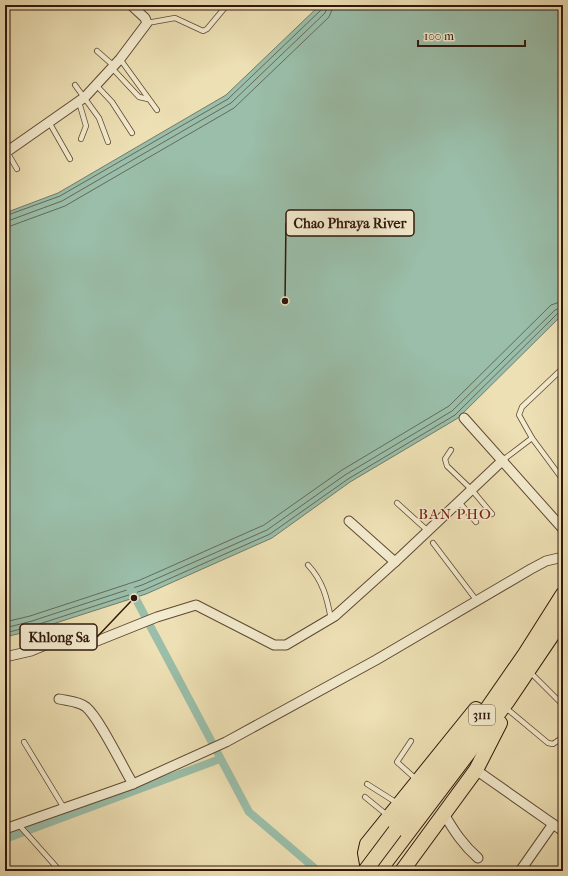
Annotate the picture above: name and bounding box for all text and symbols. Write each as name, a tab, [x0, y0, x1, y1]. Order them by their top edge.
scale bar	[418, 22, 525, 48]
text: 100 m	[424, 29, 454, 43]
callout: Chao Phraya River	[286, 210, 414, 236]
text: Chao Phraya River	[294, 215, 407, 232]
district label: BAN PHO	[418, 505, 492, 523]
callout: Khlong Sa	[20, 624, 97, 650]
text: Khlong Sa	[28, 629, 90, 646]
road number: 3111	[469, 705, 495, 725]

